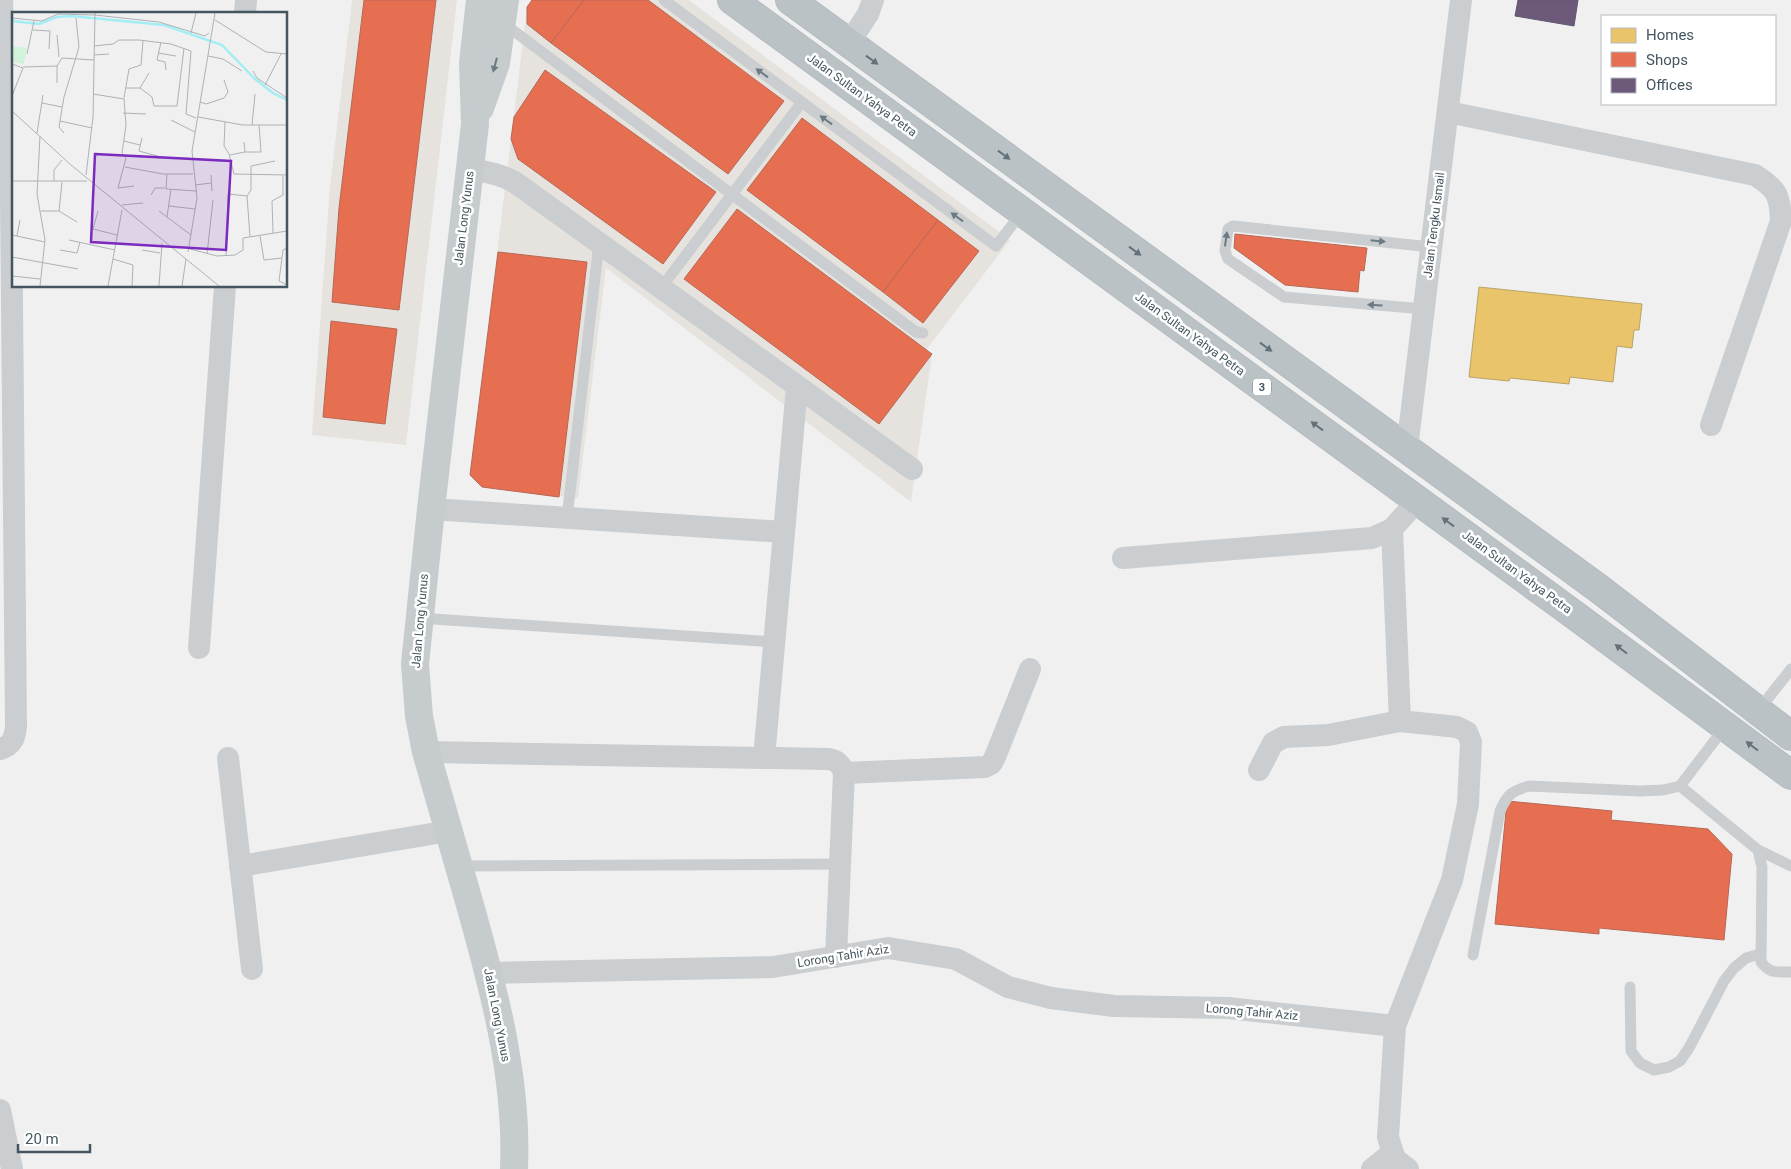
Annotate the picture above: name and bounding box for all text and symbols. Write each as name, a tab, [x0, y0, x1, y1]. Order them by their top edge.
inset map	[12, 12, 288, 288]
legend	[1601, 15, 1776, 105]
text: Homes	[1646, 26, 1694, 44]
street label: Jalan Sultan Yahya Petra	[804, 51, 920, 139]
text: Shops	[1646, 51, 1688, 69]
one-way arrow	[865, 55, 879, 65]
one-way arrow	[490, 58, 498, 73]
one-way arrow	[755, 68, 769, 78]
text: Offices	[1646, 76, 1693, 94]
one-way arrow	[819, 115, 833, 125]
one-way arrow	[997, 150, 1010, 160]
street label: Jalan Long Yunus	[451, 170, 477, 266]
street label: Jalan Tengku Ismail	[1421, 171, 1447, 279]
one-way arrow	[951, 211, 964, 222]
one-way arrow	[1222, 231, 1230, 247]
one-way arrow	[1370, 237, 1386, 245]
one-way arrow	[1128, 246, 1142, 256]
street label: Jalan Sultan Yahya Petra	[1132, 290, 1248, 378]
one-way arrow	[1367, 301, 1383, 309]
one-way arrow	[1259, 342, 1273, 352]
road number: 3	[1253, 378, 1271, 396]
one-way arrow	[1311, 421, 1324, 432]
one-way arrow	[1441, 517, 1455, 527]
street label: Jalan Sultan Yahya Petra	[1459, 528, 1575, 616]
street label: Jalan Long Yunus	[409, 573, 431, 669]
one-way arrow	[1615, 644, 1628, 655]
one-way arrow	[1745, 741, 1759, 751]
street label: Lorong Tahir Aziz	[796, 942, 890, 970]
street label: Jalan Long Yunus	[481, 967, 513, 1063]
street label: Lorong Tahir Aziz	[1205, 1001, 1299, 1023]
scale bar	[18, 1122, 90, 1154]
text: 20 m	[25, 1130, 59, 1148]

